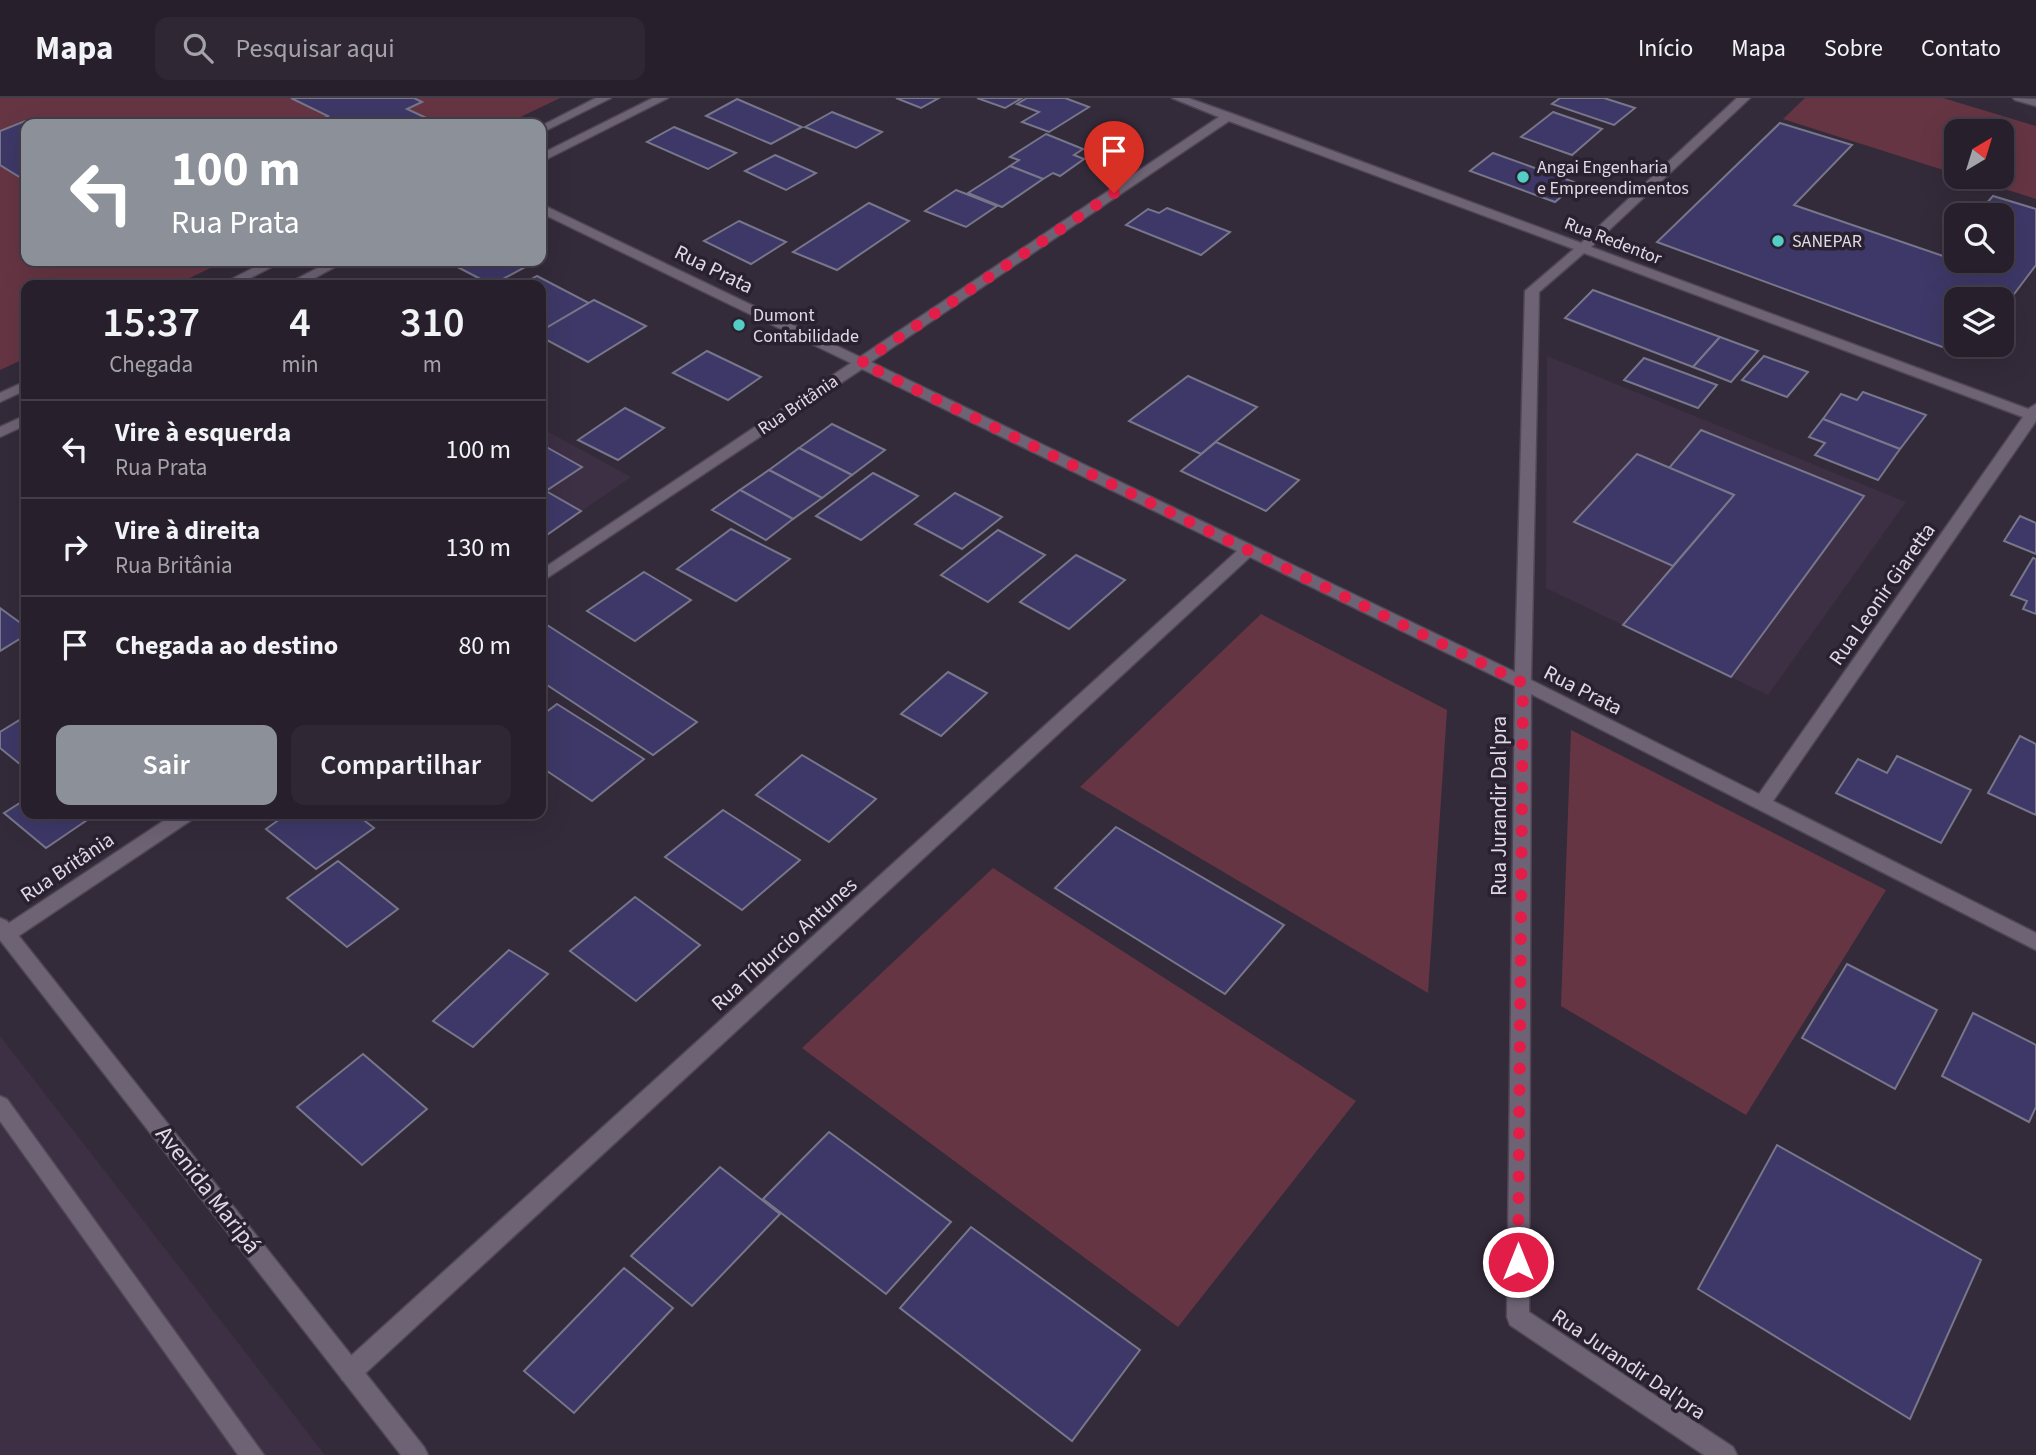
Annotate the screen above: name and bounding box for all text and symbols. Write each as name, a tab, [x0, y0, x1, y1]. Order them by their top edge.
search box	[155, 17, 645, 80]
text: Mapa	[35, 25, 113, 72]
icon: search	[179, 29, 217, 67]
text: Pesquisar aqui	[235, 30, 395, 67]
text: Início	[1638, 31, 1693, 66]
text: Mapa	[1731, 31, 1786, 66]
text: Sobre	[1824, 31, 1883, 66]
text: Contato	[1921, 31, 2001, 66]
north arrow	[1944, 119, 2014, 189]
map controls	[1944, 119, 2014, 357]
pin	[1084, 121, 1144, 193]
icon: arrive	[1095, 132, 1133, 170]
text: 100 m	[171, 135, 300, 205]
icon: left	[56, 147, 147, 238]
place label: Angai Engenharia e Empreendimentos	[1537, 155, 1689, 201]
marker: Angai Engenharia e Empreendimentos	[1515, 169, 1531, 185]
text: Rua Prata	[171, 200, 300, 246]
button: search	[1944, 203, 2014, 273]
street label: Rua Redentor	[1561, 211, 1666, 271]
place label: SANEPAR	[1792, 229, 1862, 254]
marker: SANEPAR	[1770, 233, 1786, 249]
street label: Rua Prata	[670, 237, 758, 301]
button: layers	[1944, 287, 2014, 357]
text: 15:37	[102, 293, 200, 353]
text: 4	[289, 293, 311, 353]
text: 310	[400, 293, 465, 353]
place label: Dumont Contabilidade	[753, 303, 859, 349]
marker: Dumont Contabilidade	[731, 317, 747, 333]
text: Chegada	[109, 348, 193, 381]
text: min	[281, 348, 319, 381]
text: m	[423, 348, 442, 381]
street label: Rua Britânia	[753, 369, 843, 441]
text: Vire à esquerda	[115, 414, 291, 451]
icon: left	[56, 430, 94, 468]
text: 100 m	[445, 431, 511, 468]
text: Rua Prata	[115, 451, 207, 484]
text: Vire à direita	[115, 512, 260, 549]
street label: Rua Leonir Giaretta	[1822, 517, 1942, 671]
icon: right	[56, 528, 94, 566]
text: 130 m	[445, 529, 511, 566]
text: Rua Britânia	[115, 549, 233, 582]
icon: arrive	[56, 626, 94, 664]
text: Chegada ao destino	[115, 627, 338, 664]
text: 80 m	[458, 627, 511, 664]
street label: Rua Prata	[1539, 657, 1627, 723]
street label: Rua Jurandir Dal'pra	[1484, 716, 1514, 896]
button: Sair	[56, 725, 277, 805]
button: Compartilhar	[291, 725, 511, 805]
street label: Rua Britânia	[14, 825, 120, 909]
street label: Rua Tíburcio Antunes	[704, 870, 864, 1018]
street label: Avenida Maripá	[147, 1119, 269, 1261]
position arrow	[1481, 1225, 1555, 1299]
street label: Rua Jurandir Dal'pra	[1546, 1301, 1712, 1427]

